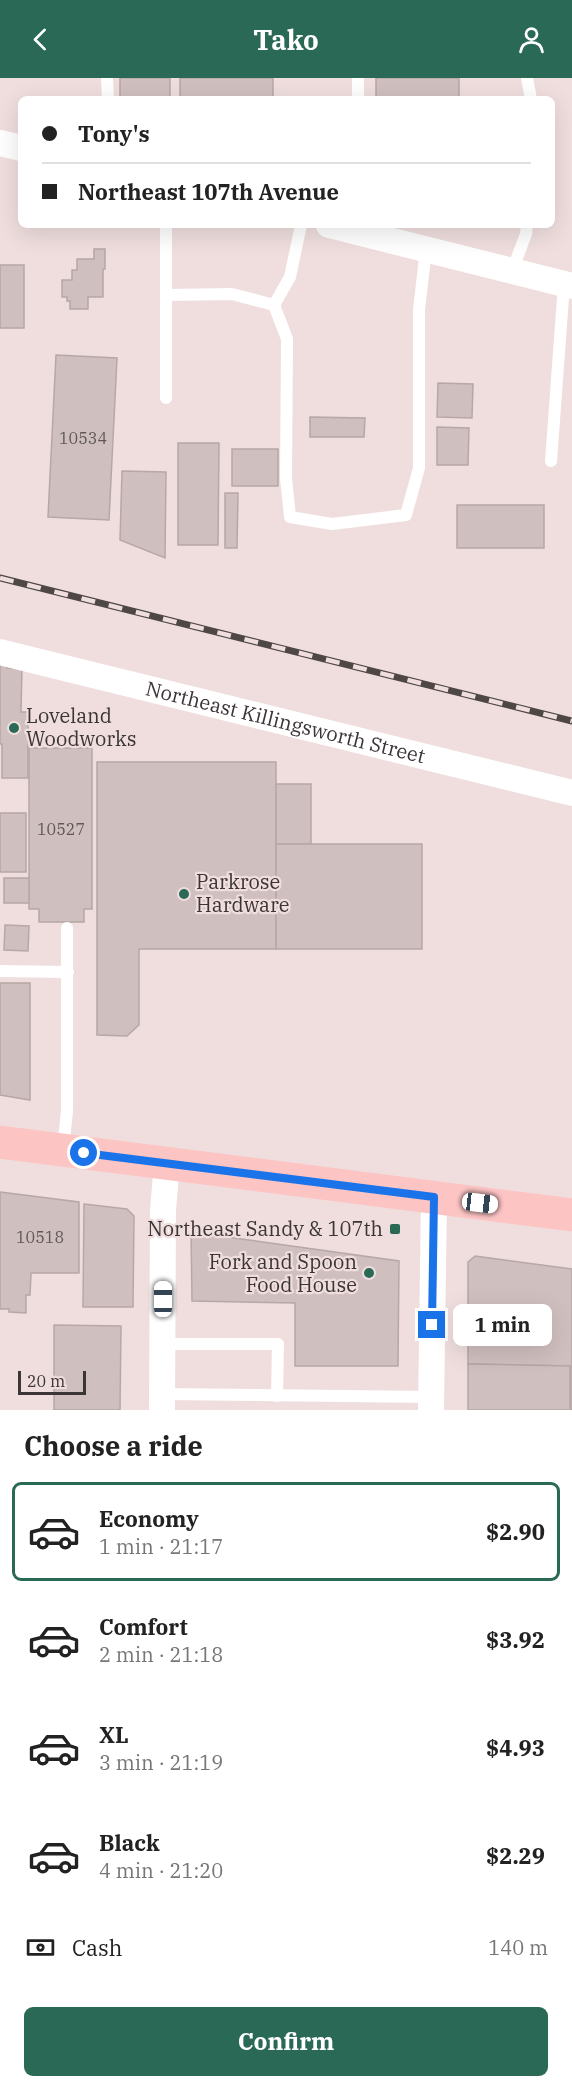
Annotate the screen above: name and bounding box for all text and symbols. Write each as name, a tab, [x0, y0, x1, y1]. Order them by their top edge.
text: Tako	[253, 22, 319, 57]
icon: back	[24, 23, 57, 56]
icon: person	[515, 23, 548, 56]
text: Tony's	[78, 119, 150, 148]
text: Northeast 107th Avenue	[78, 177, 339, 206]
house number: 10534	[59, 428, 107, 448]
street label: Northeast Killingsworth Street	[143, 674, 428, 769]
place label: Loveland Woodworks	[26, 702, 137, 752]
marker: Loveland Woodworks	[7, 721, 21, 735]
house number: 10527	[37, 819, 85, 839]
place label: Parkrose Hardware	[196, 868, 290, 918]
marker: Parkrose Hardware	[177, 887, 191, 901]
route start	[70, 1139, 97, 1166]
car	[461, 1192, 499, 1214]
place label: Northeast Sandy & 107th	[147, 1215, 383, 1242]
marker: Northeast Sandy & 107th	[388, 1222, 402, 1236]
house number: 10518	[16, 1227, 64, 1247]
place label: Fork and Spoon Food House	[209, 1248, 357, 1298]
marker: Fork and Spoon Food House	[362, 1266, 376, 1280]
car	[154, 1281, 172, 1317]
callout: 1 min	[453, 1304, 552, 1346]
route end	[418, 1311, 445, 1338]
text: 1 min	[475, 1311, 531, 1338]
scale bar	[18, 1368, 86, 1396]
text: 20 m	[27, 1371, 65, 1391]
text: Choose a ride	[24, 1428, 203, 1463]
text: Economy	[99, 1504, 199, 1533]
icon: car	[27, 1505, 81, 1559]
text: $2.90	[486, 1517, 545, 1546]
text: 1 min · 21:17	[99, 1533, 223, 1560]
text: Comfort	[99, 1612, 188, 1641]
icon: car	[27, 1613, 81, 1667]
text: $3.92	[486, 1625, 545, 1654]
text: 2 min · 21:18	[99, 1641, 223, 1668]
text: XL	[99, 1720, 129, 1749]
icon: car	[27, 1721, 81, 1775]
text: $4.93	[486, 1733, 545, 1762]
text: 3 min · 21:19	[99, 1749, 223, 1776]
text: Black	[99, 1828, 160, 1857]
icon: car	[27, 1829, 81, 1883]
text: $2.29	[486, 1841, 545, 1870]
text: 4 min · 21:20	[99, 1857, 223, 1884]
icon: cash	[24, 1931, 57, 1964]
text: Cash	[72, 1933, 123, 1962]
text: 140 m	[488, 1934, 548, 1961]
button: Confirm	[24, 2007, 548, 2076]

